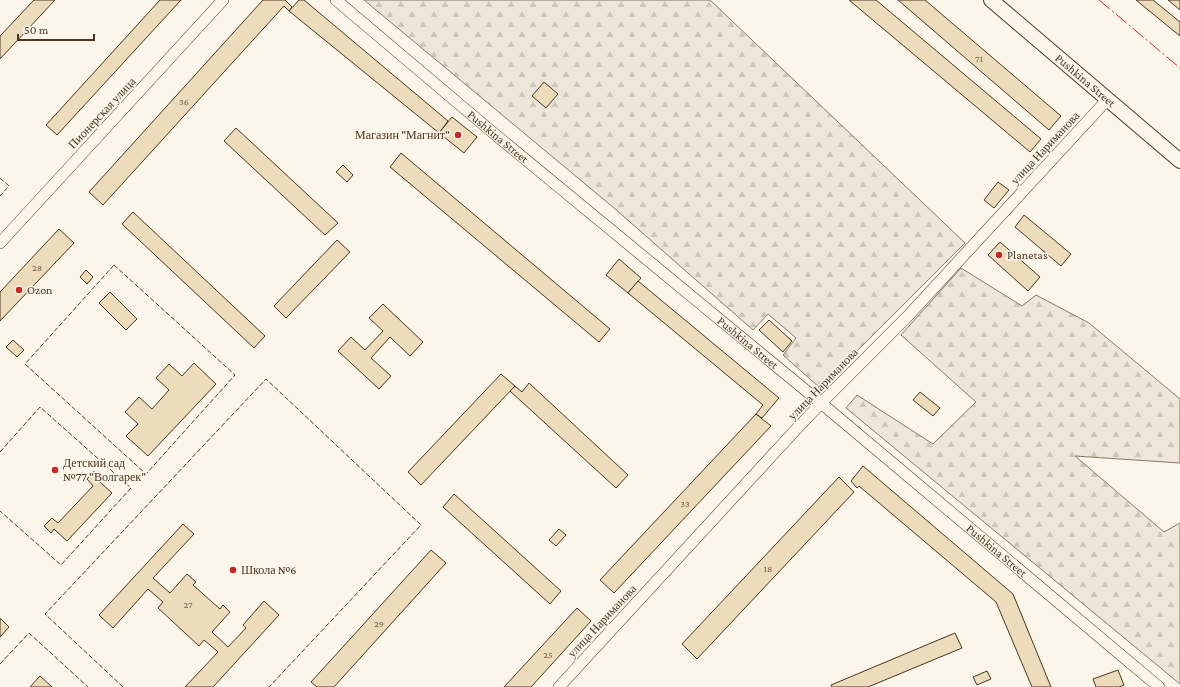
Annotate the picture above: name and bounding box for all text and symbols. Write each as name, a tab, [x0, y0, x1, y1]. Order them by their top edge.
scale bar	[18, 16, 94, 42]
text: 50 m	[24, 23, 49, 37]
street label: Pushkina Street	[1052, 51, 1119, 111]
house number: 71	[975, 53, 983, 64]
street label: Пионерская улица	[65, 74, 139, 152]
house number: 36	[179, 96, 189, 107]
street label: Pushkina Street	[465, 107, 532, 167]
street label: улица Нариманова	[1008, 108, 1083, 187]
place label: Магазин "Магнит"	[355, 128, 450, 142]
marker: Магазин "Магнит"	[453, 130, 463, 140]
place label: Planetas	[1007, 248, 1048, 262]
marker: Planetas	[994, 250, 1004, 260]
house number: 28	[32, 262, 42, 273]
place label: Ozon	[27, 283, 53, 297]
marker: Ozon	[14, 285, 24, 295]
street label: Pushkina Street	[715, 314, 782, 373]
street label: улица Нариманова	[785, 345, 861, 423]
place label: Детский сад №77 "Волгарек"	[63, 456, 146, 484]
marker: Детский сад №77 "Волгарек"	[50, 465, 60, 475]
house number: 33	[680, 498, 690, 509]
street label: Pushkina Street	[963, 521, 1031, 581]
place label: Школа №6	[241, 563, 296, 577]
house number: 18	[764, 563, 772, 574]
marker: Школа №6	[228, 565, 238, 575]
street label: улица Нариманова	[565, 581, 640, 660]
house number: 27	[183, 599, 193, 610]
house number: 29	[374, 618, 384, 629]
house number: 25	[543, 649, 553, 660]

